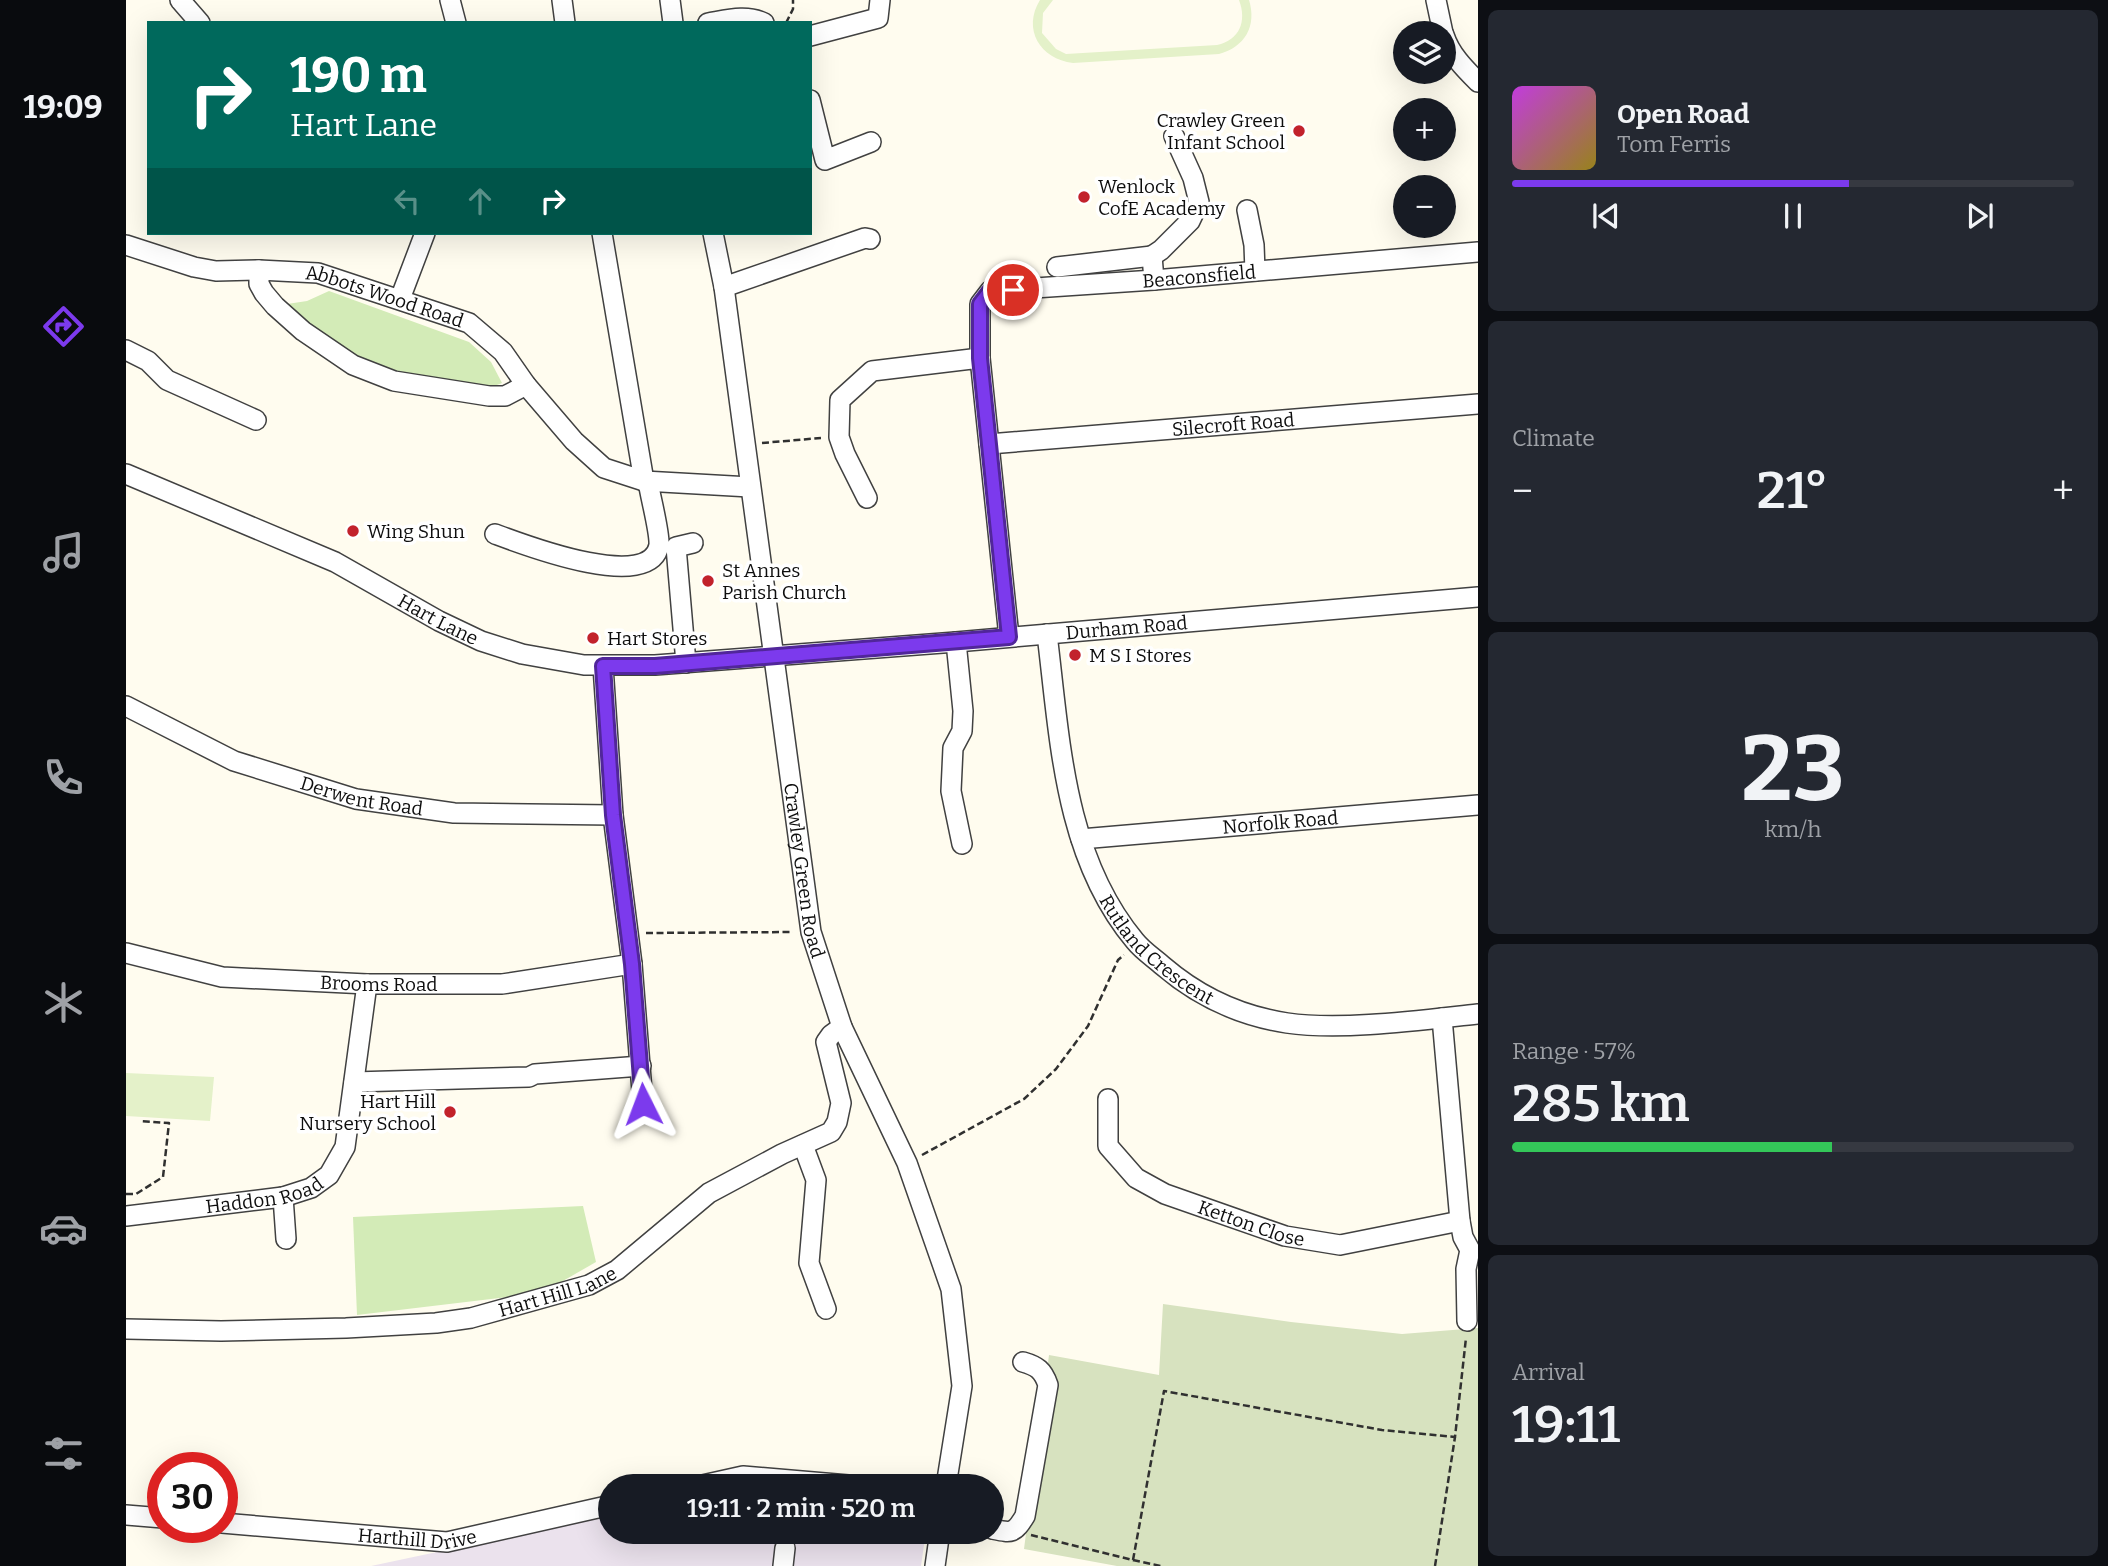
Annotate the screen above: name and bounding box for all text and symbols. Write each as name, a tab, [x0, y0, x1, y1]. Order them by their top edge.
map controls	[1393, 21, 1456, 238]
button: layers	[1393, 21, 1456, 84]
text: 190 m	[290, 46, 427, 105]
icon: right	[175, 49, 266, 140]
text: 19:09	[23, 88, 103, 126]
button: +	[1393, 98, 1456, 161]
text: Open Road	[1617, 99, 1749, 130]
text: Hart Lane	[290, 106, 437, 144]
place label: Crawley Green Infant School	[1156, 109, 1285, 154]
marker: Crawley Green Infant School	[1291, 123, 1307, 139]
text: Tom Ferris	[1617, 130, 1731, 158]
place label: Wenlock CofE Academy	[1098, 175, 1226, 220]
button: −	[1393, 175, 1456, 238]
icon: left	[388, 182, 426, 220]
icon: ahead	[461, 182, 499, 220]
icon: right	[534, 182, 572, 220]
marker: Wenlock CofE Academy	[1076, 189, 1092, 205]
icon: previous	[1587, 197, 1625, 235]
icon: pause	[1774, 197, 1812, 235]
icon: next	[1961, 197, 1999, 235]
pin	[983, 260, 1043, 320]
street label: Beaconsfield	[1142, 260, 1257, 292]
street label: Abbots Wood Road	[305, 261, 467, 332]
icon: arrive	[994, 271, 1032, 309]
icon: directions	[39, 302, 88, 351]
street label: Silecroft Road	[1171, 408, 1295, 441]
text: Climate	[1512, 424, 1595, 452]
text: 21°	[1757, 459, 1828, 522]
text: −	[1512, 468, 1533, 514]
text: +	[2052, 468, 2074, 514]
place label: Wing Shun	[367, 520, 465, 543]
marker: Wing Shun	[345, 523, 361, 539]
icon: music	[39, 528, 88, 577]
place label: St Annes Parish Church	[722, 559, 846, 604]
marker: St Annes Parish Church	[700, 573, 716, 589]
street label: Hart Lane	[394, 589, 482, 650]
street label: Durham Road	[1065, 611, 1189, 644]
place label: Hart Stores	[607, 627, 707, 650]
marker: Hart Stores	[585, 630, 601, 646]
place label: M S I Stores	[1089, 644, 1192, 667]
marker: M S I Stores	[1067, 647, 1083, 663]
text: 23	[1741, 715, 1845, 824]
icon: phone	[39, 753, 88, 802]
street label: Derwent Road	[298, 771, 425, 820]
street label: Crawley Green Road	[779, 781, 830, 961]
street label: Norfolk Road	[1222, 806, 1339, 838]
text: km/h	[1765, 815, 1821, 843]
street label: Rutland Crescent	[1095, 891, 1218, 1009]
street label: Brooms Road	[320, 970, 438, 996]
icon: climate	[39, 978, 88, 1027]
text: Range · 57%	[1512, 1037, 1636, 1065]
position arrow	[606, 1067, 680, 1141]
text: 285 km	[1512, 1072, 1690, 1135]
place label: Hart Hill Nursery School	[299, 1090, 436, 1135]
marker: Hart Hill Nursery School	[442, 1104, 458, 1120]
street label: Haddon Road	[204, 1172, 328, 1218]
street label: Ketton Close	[1195, 1195, 1306, 1251]
icon: car	[39, 1204, 88, 1253]
street label: Hart Hill Lane	[496, 1261, 620, 1321]
text: Arrival	[1512, 1358, 1585, 1386]
text: 19:11	[1512, 1393, 1620, 1456]
icon: filters	[39, 1429, 88, 1478]
speed limit sign: 30	[147, 1452, 238, 1543]
text: 19:11 · 2 min · 520 m	[687, 1493, 915, 1524]
street label: Harthill Drive	[357, 1523, 479, 1554]

